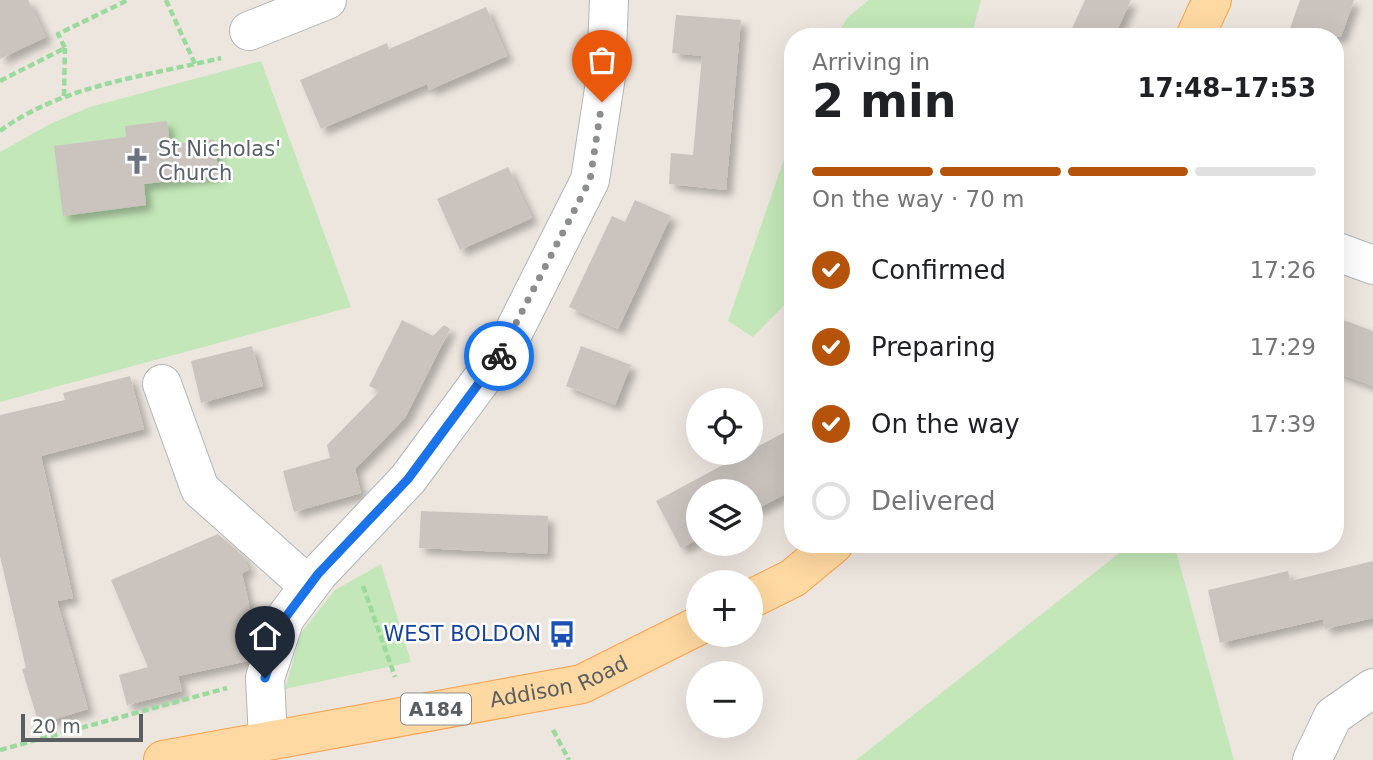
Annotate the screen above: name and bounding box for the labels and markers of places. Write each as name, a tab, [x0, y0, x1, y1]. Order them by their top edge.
pin	[572, 30, 632, 102]
place label: St Nicholas' Church	[158, 137, 281, 185]
church icon: St Nicholas' Church	[122, 146, 152, 176]
pin	[235, 606, 295, 678]
bus stop icon: WEST BOLDON	[547, 619, 577, 649]
place label: WEST BOLDON	[383, 622, 541, 646]

